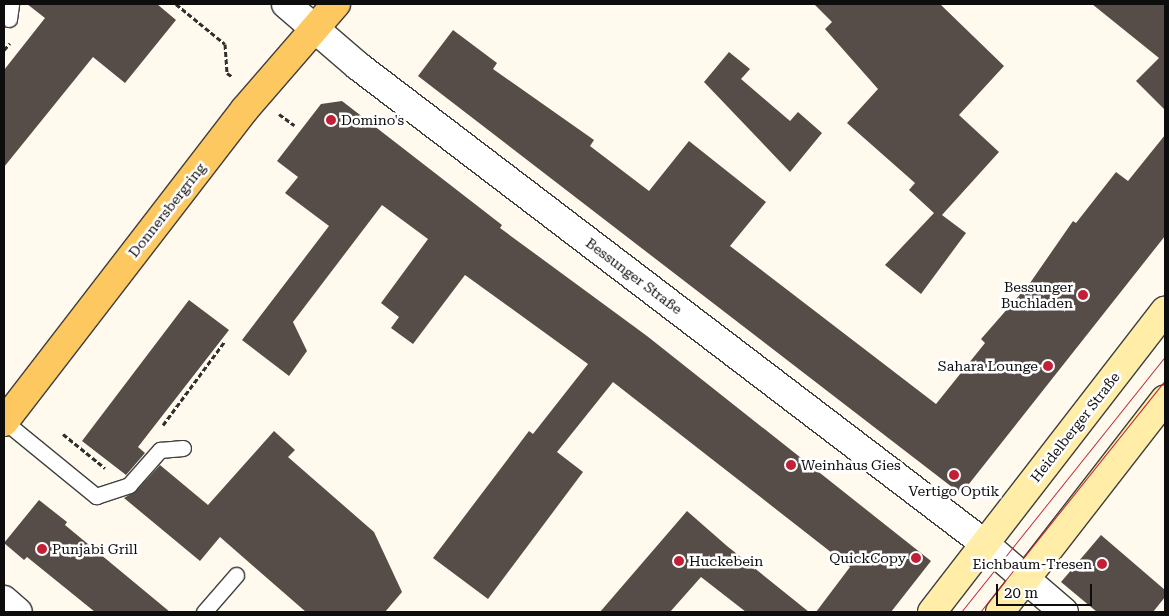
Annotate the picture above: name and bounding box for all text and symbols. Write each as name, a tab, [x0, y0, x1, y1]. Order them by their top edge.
place label: Domino's	[341, 112, 404, 128]
marker: Domino's	[325, 114, 337, 126]
street label: Donnersbergring	[125, 159, 209, 261]
street label: Bessunger Straße	[583, 234, 685, 318]
place label: Bessunger Buchladen	[1001, 279, 1073, 312]
marker: Bessunger Buchladen	[1077, 289, 1089, 301]
place label: Sahara Lounge	[938, 358, 1038, 374]
marker: Sahara Lounge	[1042, 360, 1054, 372]
street label: Heidelberger Straße	[1027, 369, 1123, 485]
place label: Weinhaus Gies	[801, 457, 901, 473]
marker: Weinhaus Gies	[785, 459, 797, 471]
marker: Vertigo Optik	[948, 469, 960, 481]
place label: Vertigo Optik	[909, 483, 999, 499]
place label: Punjabi Grill	[52, 541, 138, 557]
marker: Punjabi Grill	[36, 543, 48, 555]
place label: QuickCopy	[829, 550, 906, 566]
marker: QuickCopy	[910, 552, 922, 564]
place label: Huckebein	[689, 553, 763, 569]
marker: Huckebein	[673, 555, 685, 567]
place label: Eichbaum-Tresen	[973, 556, 1092, 572]
marker: Eichbaum-Tresen	[1096, 558, 1108, 570]
scale bar	[999, 574, 1095, 606]
text: 20 m	[1004, 584, 1038, 602]

